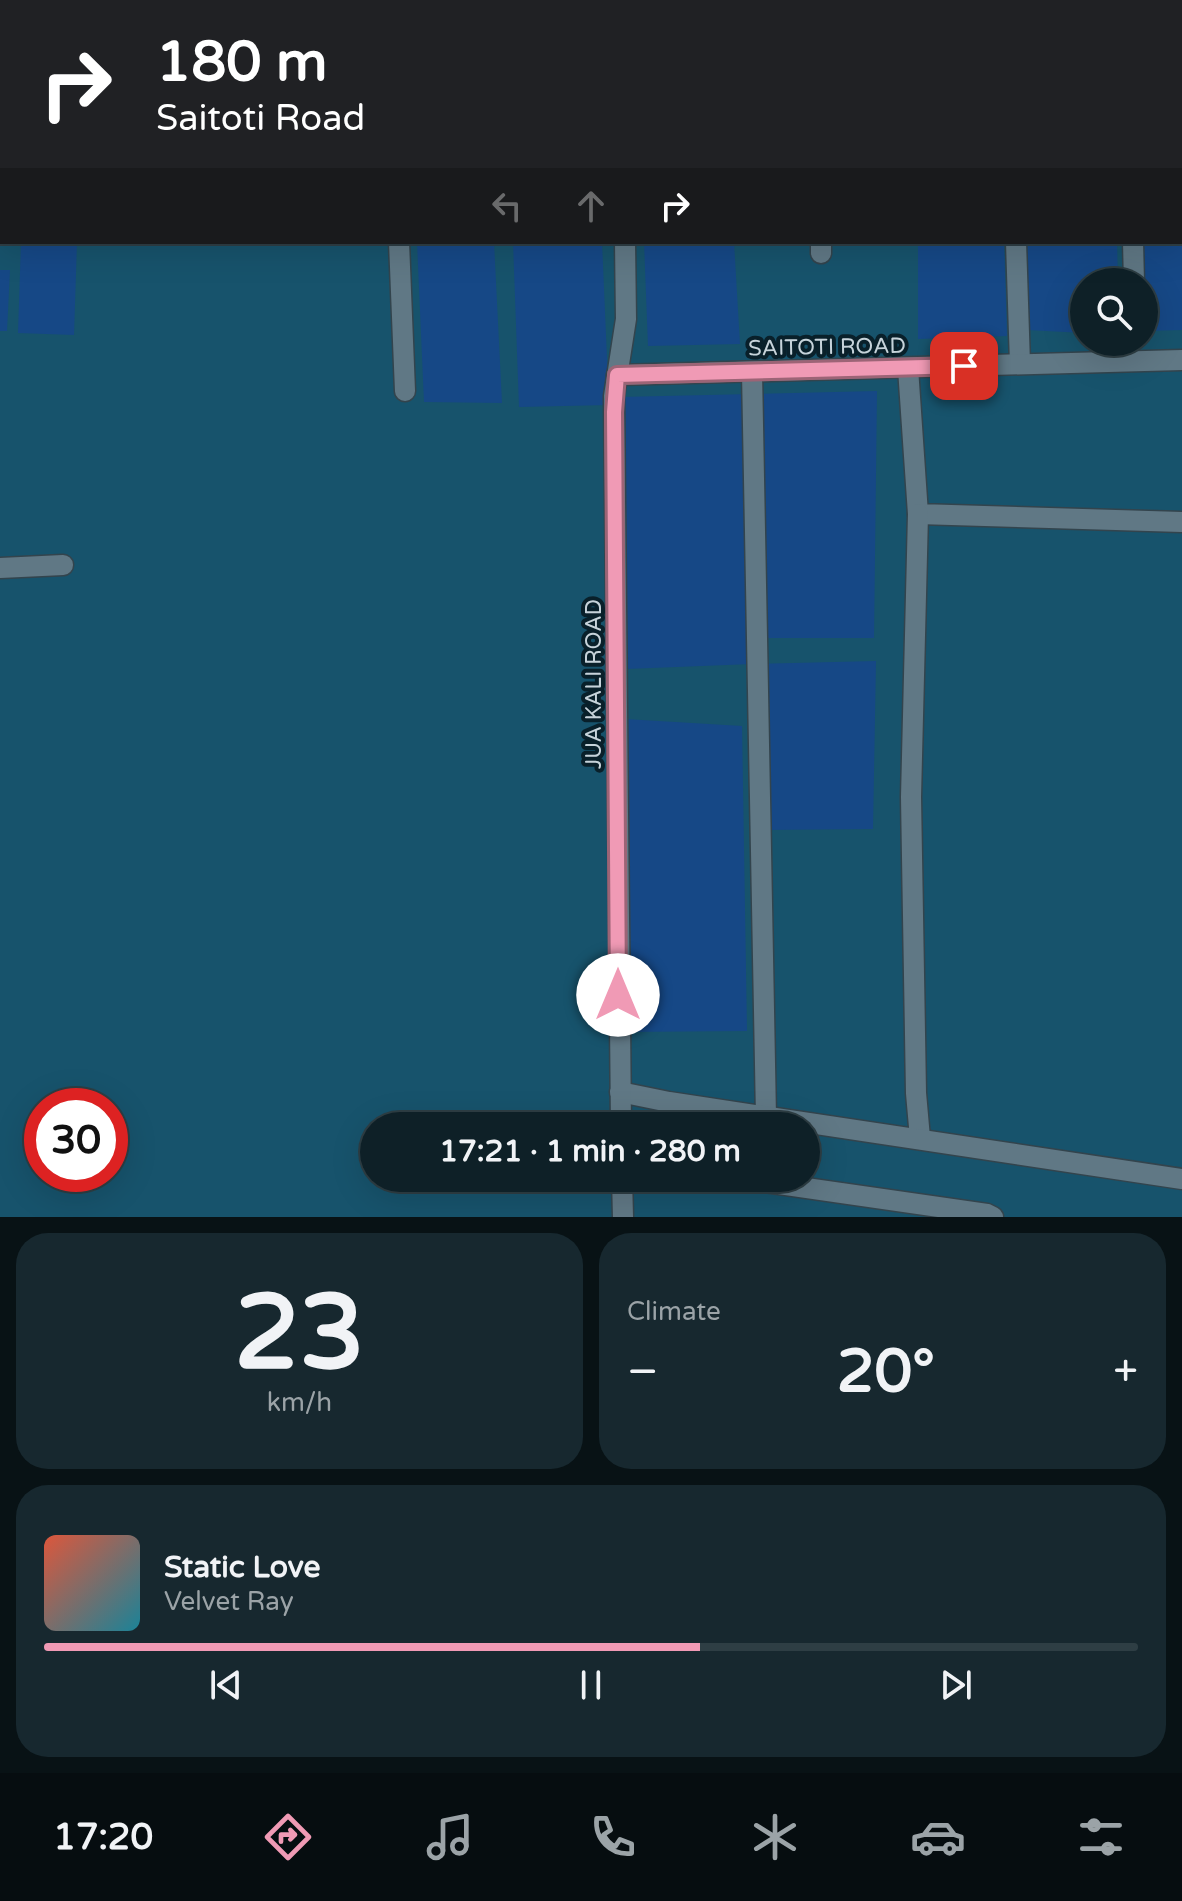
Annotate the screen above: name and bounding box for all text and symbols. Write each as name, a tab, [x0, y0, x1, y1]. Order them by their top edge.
text: 180 m	[156, 29, 327, 96]
icon: right	[24, 32, 128, 136]
text: Saitoti Road	[156, 97, 365, 140]
icon: left	[485, 184, 529, 228]
icon: ahead	[569, 184, 613, 228]
icon: right	[653, 184, 697, 228]
map controls	[1070, 268, 1158, 356]
button: search	[1070, 268, 1158, 356]
pin	[930, 332, 998, 400]
street label: SAITOTI ROAD	[748, 333, 906, 361]
icon: arrive	[942, 344, 986, 388]
street label: JUA KALI ROAD	[581, 599, 607, 769]
position arrow	[576, 953, 660, 1037]
speed limit sign: 30	[24, 1088, 128, 1192]
text: 17:21 · 1 min · 280 m	[439, 1133, 741, 1170]
text: 23	[234, 1272, 365, 1397]
text: Climate	[627, 1296, 721, 1327]
text: 20°	[837, 1336, 935, 1408]
text: −	[627, 1346, 658, 1399]
text: +	[1113, 1346, 1138, 1399]
text: km/h	[267, 1387, 332, 1418]
text: Static Love	[164, 1549, 320, 1586]
text: Velvet Ray	[164, 1586, 294, 1617]
icon: previous	[204, 1663, 248, 1707]
icon: pause	[569, 1663, 613, 1707]
icon: next	[934, 1663, 978, 1707]
icon: directions	[260, 1809, 316, 1865]
icon: music	[422, 1809, 478, 1865]
icon: phone	[585, 1809, 641, 1865]
icon: climate	[747, 1809, 803, 1865]
icon: car	[910, 1809, 966, 1865]
icon: filters	[1073, 1809, 1129, 1865]
text: 17:20	[53, 1816, 153, 1859]

